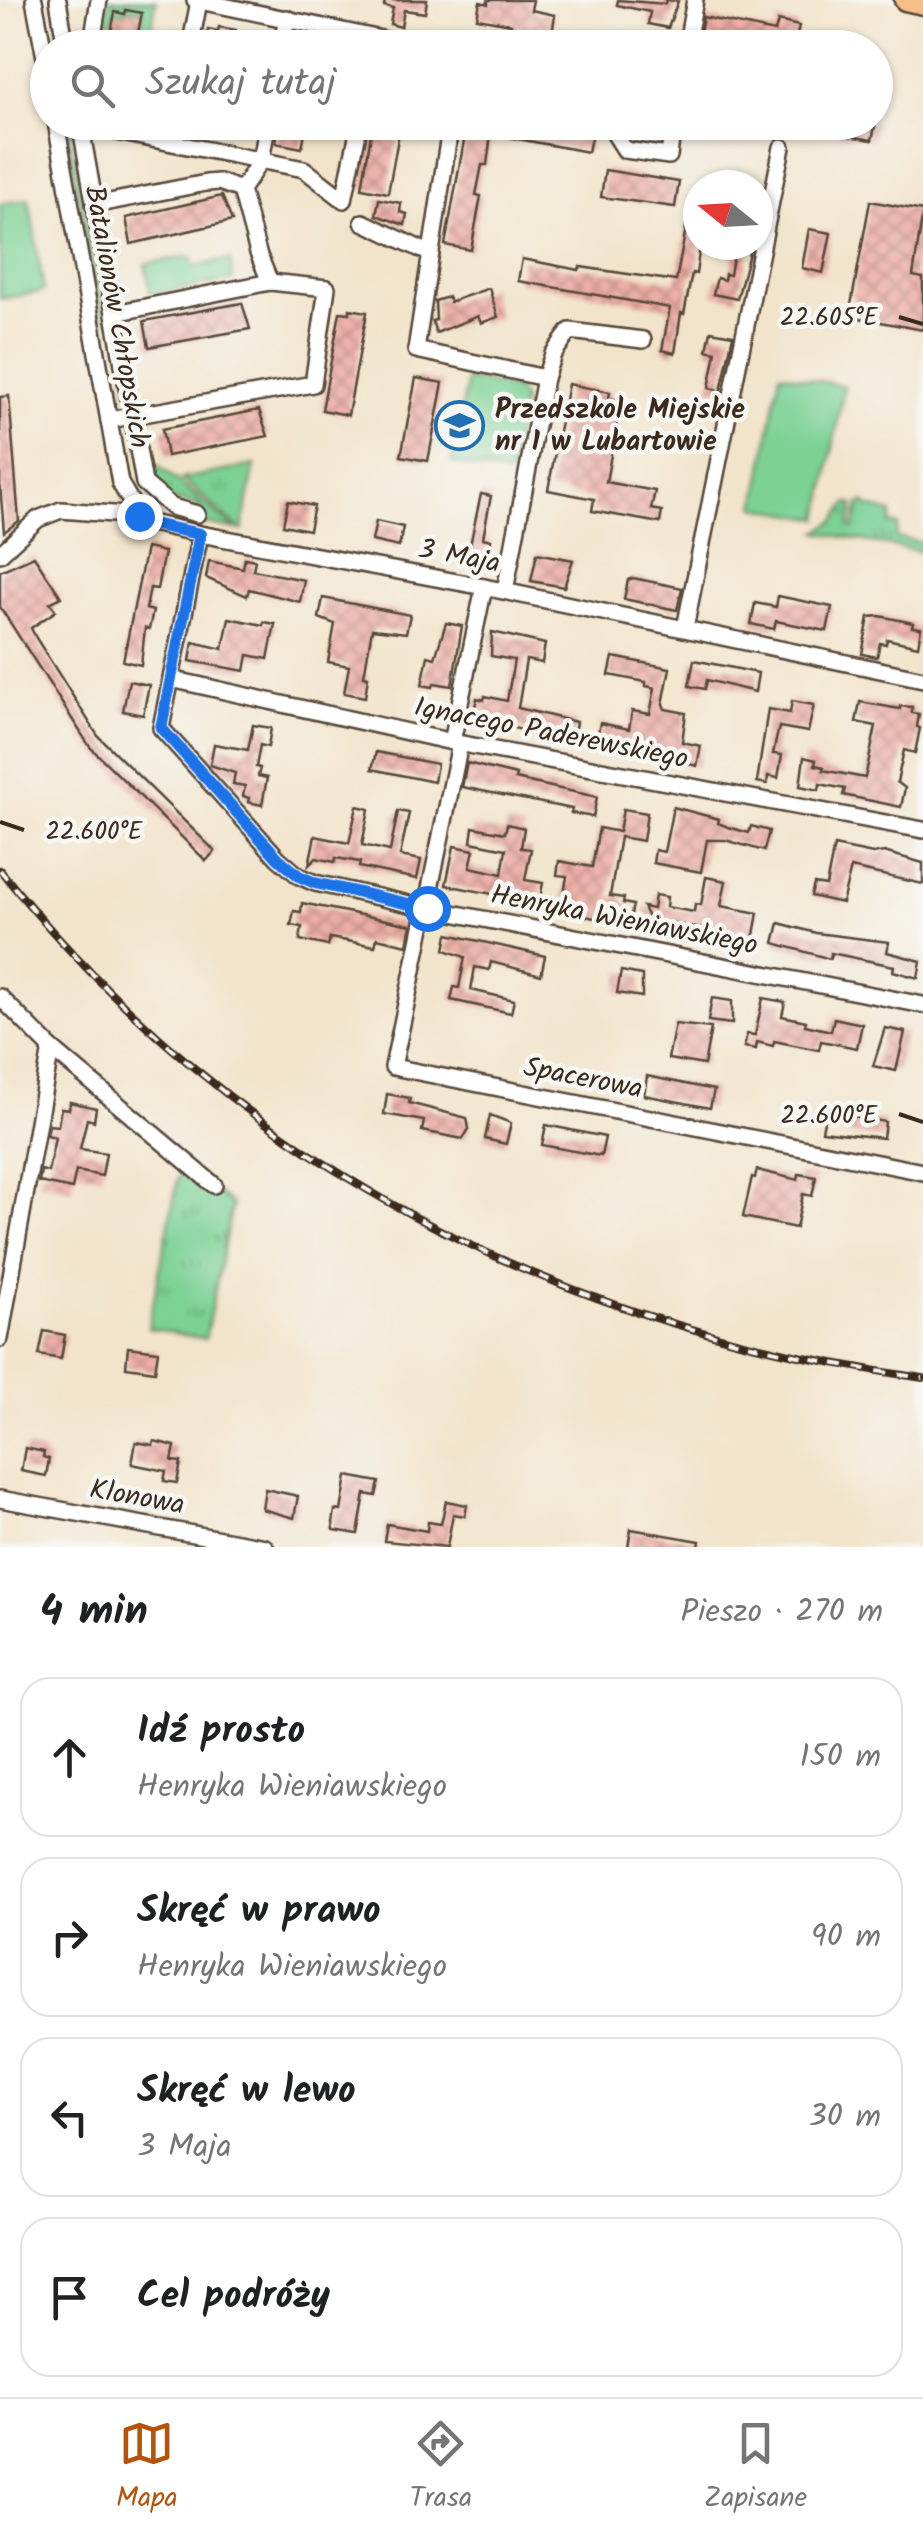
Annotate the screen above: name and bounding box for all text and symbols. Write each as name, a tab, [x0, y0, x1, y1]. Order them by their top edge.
search box	[30, 30, 893, 140]
text: Szukaj tutaj	[145, 55, 336, 115]
icon: search	[65, 58, 120, 113]
north arrow	[683, 170, 773, 260]
street label: Batalionów Chłopskich	[71, 182, 161, 452]
text: 22.605°E	[780, 298, 879, 338]
place label: Przedszkole Miejskie nr 1 w Lubartowie	[495, 388, 745, 465]
school or university icon: Przedszkole Miejskie nr 1 w Lubartowie	[434, 400, 486, 452]
route end	[117, 494, 163, 540]
street label: 3 Maja	[414, 527, 504, 587]
street label: Ignacego Paderewskiego	[410, 685, 692, 783]
text: 22.600°E	[46, 812, 144, 852]
street label: Henryka Wieniawskiego	[487, 873, 761, 969]
route start	[405, 886, 451, 932]
street label: Spacerowa	[520, 1045, 646, 1113]
text: 22.600°E	[781, 1096, 879, 1136]
street label: Klonowa	[86, 1468, 188, 1528]
text: 4 min	[40, 1579, 148, 1646]
text: Pieszo · 270 m	[681, 1587, 883, 1638]
text: Idź prosto	[137, 1702, 305, 1762]
icon: ahead	[42, 1730, 97, 1785]
text: 150 m	[799, 1732, 881, 1783]
text: Henryka Wieniawskiego	[137, 1762, 447, 1813]
text: Skręć w prawo	[137, 1882, 381, 1942]
icon: right	[42, 1910, 97, 1965]
text: 90 m	[811, 1912, 881, 1963]
text: Henryka Wieniawskiego	[137, 1942, 447, 1993]
text: Skręć w lewo	[137, 2062, 356, 2122]
icon: left	[42, 2090, 97, 2145]
text: 30 m	[808, 2092, 881, 2143]
text: 3 Maja	[137, 2122, 232, 2173]
text: Cel podróży	[137, 2267, 330, 2327]
icon: arrive	[42, 2270, 97, 2325]
tab: Mapa	[116, 2416, 178, 2521]
tab: Trasa	[410, 2416, 472, 2521]
tab: Zapisane	[704, 2416, 807, 2521]

